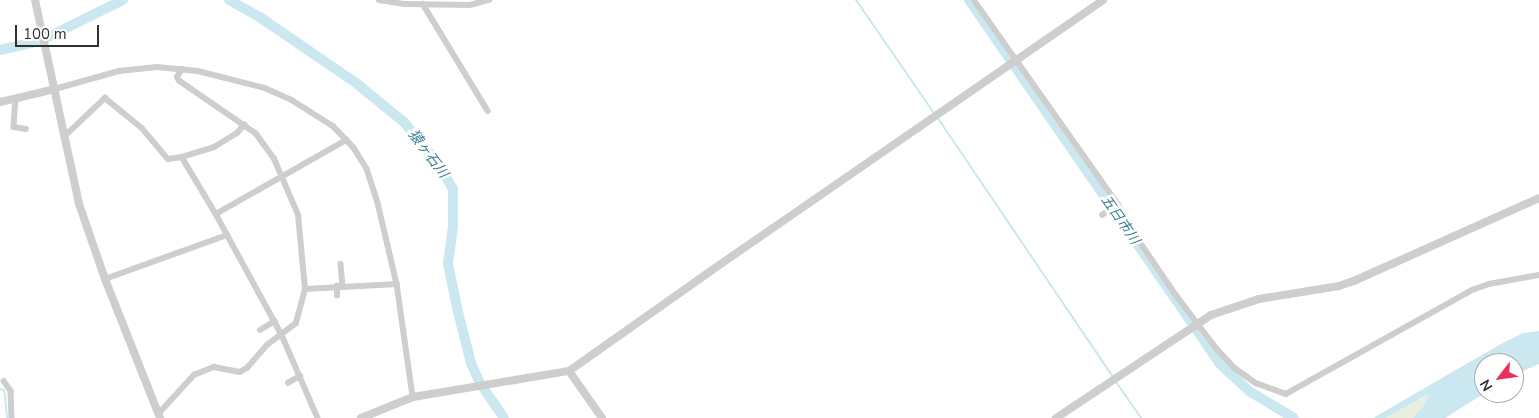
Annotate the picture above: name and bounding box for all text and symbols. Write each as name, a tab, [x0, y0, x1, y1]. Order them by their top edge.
scale bar	[18, 15, 101, 47]
text: 100 m	[23, 24, 67, 44]
water label: 猿ヶ石川	[404, 127, 452, 181]
water label: 五日市川	[1097, 192, 1143, 248]
north arrow	[1474, 353, 1524, 403]
text: N	[1476, 376, 1497, 395]

